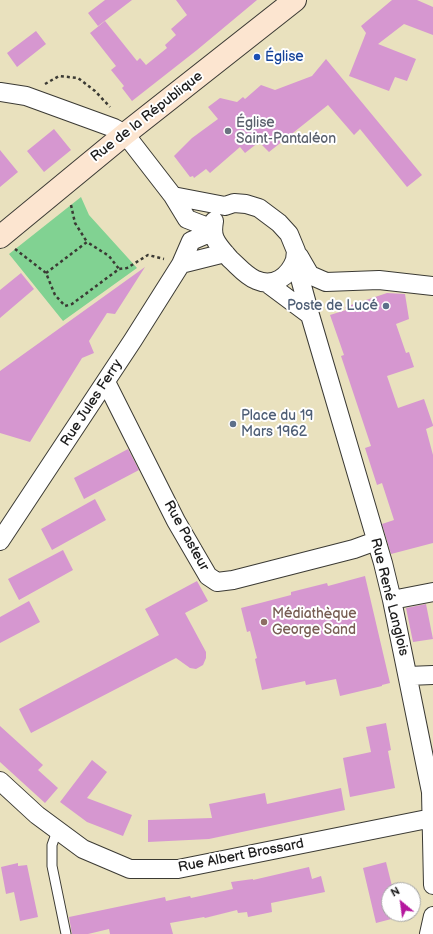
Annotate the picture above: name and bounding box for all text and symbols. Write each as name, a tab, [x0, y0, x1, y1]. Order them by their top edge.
place label: Église	[265, 49, 304, 65]
marker: Église	[252, 52, 262, 62]
street label: Rue de la République	[88, 68, 206, 166]
place label: Église Saint-Pantaléon	[236, 115, 336, 148]
marker: Église Saint-Pantaléon	[223, 126, 233, 136]
place label: Poste de Lucé	[287, 298, 378, 314]
marker: Poste de Lucé	[381, 301, 391, 311]
street label: Rue Jules Ferry	[58, 356, 126, 450]
place label: Place du 19 Mars 1962	[241, 408, 313, 440]
marker: Place du 19 Mars 1962	[228, 419, 238, 429]
street label: Rue Pasteur	[160, 498, 212, 574]
street label: Rue René Langlois	[366, 536, 412, 658]
place label: Médiathèque George Sand	[272, 606, 356, 638]
marker: Médiathèque George Sand	[259, 617, 269, 627]
street label: Rue Albert Brossard	[177, 836, 305, 876]
north arrow	[381, 882, 421, 922]
text: N	[389, 884, 402, 900]

